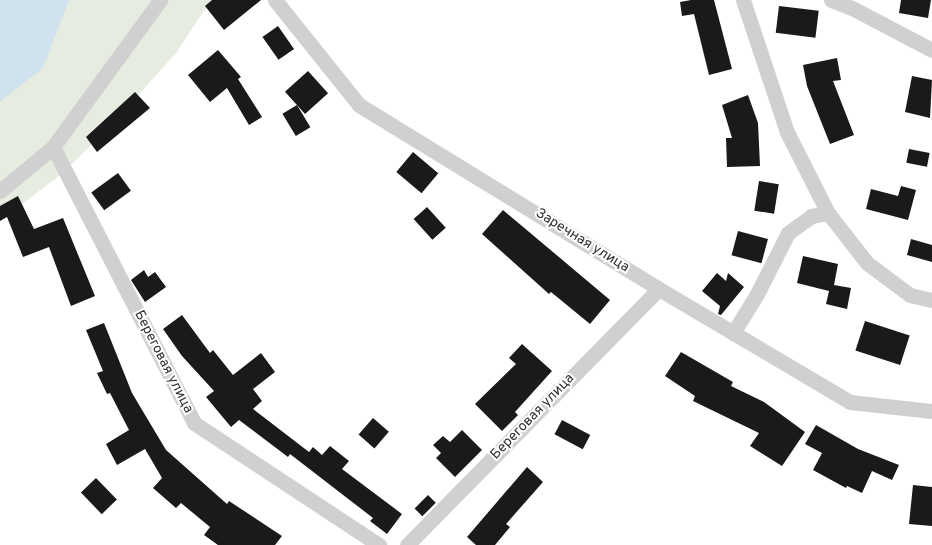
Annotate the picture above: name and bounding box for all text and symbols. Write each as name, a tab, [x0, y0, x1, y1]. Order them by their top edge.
street label: Заречная улица	[532, 205, 632, 277]
street label: Береговая улица	[130, 308, 196, 416]
street label: Береговая улица	[488, 370, 578, 464]

